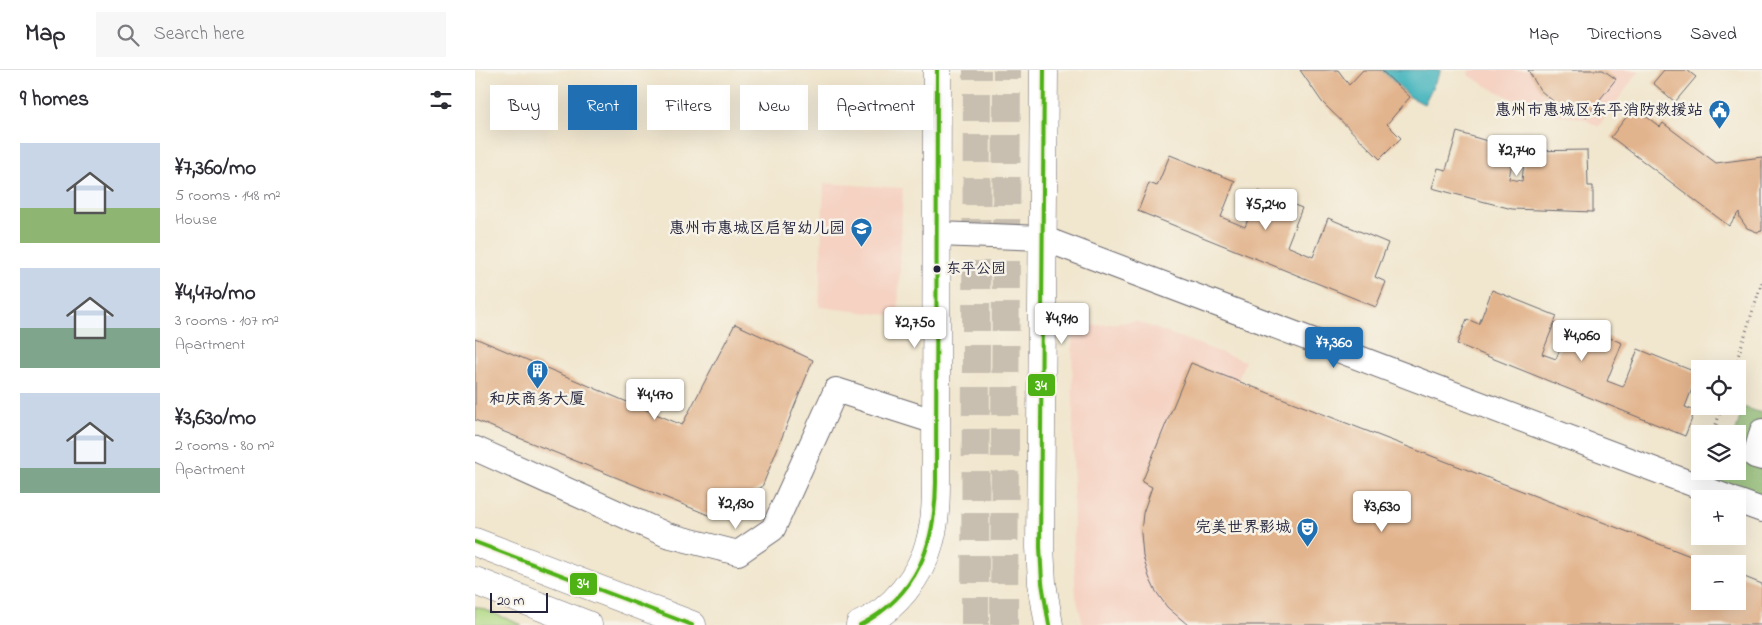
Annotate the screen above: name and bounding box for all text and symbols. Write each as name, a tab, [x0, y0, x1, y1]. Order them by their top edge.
search box	[96, 12, 446, 57]
text: Map	[25, 17, 66, 52]
icon: search	[114, 21, 142, 49]
text: Search here	[154, 21, 245, 48]
text: Map	[1529, 22, 1559, 48]
text: Directions	[1587, 22, 1662, 48]
text: Saved	[1690, 22, 1737, 48]
text: 9 homes	[20, 85, 89, 115]
chip: Buy	[490, 85, 558, 130]
chip: Rent	[568, 85, 637, 130]
chip: Filters	[647, 85, 730, 130]
chip: New	[740, 85, 808, 130]
chip: Apartment	[818, 85, 933, 130]
icon: filters	[427, 86, 455, 114]
place label: 惠州市惠城区东平消防救援站	[1495, 99, 1703, 123]
public building icon: 惠州市惠城区东平消防救援站	[1707, 99, 1731, 130]
pin: ¥2,740	[1476, 134, 1558, 177]
text: ¥2,740	[1498, 139, 1536, 163]
text: ¥7,360/mo	[175, 154, 256, 184]
icon: home	[60, 163, 120, 223]
text: 5 rooms · 148 m²	[175, 184, 281, 208]
pin: ¥5,240	[1225, 189, 1307, 231]
text: ¥5,240	[1246, 193, 1286, 217]
text: House	[175, 208, 217, 232]
place label: 惠州市惠城区启智幼儿园	[669, 217, 845, 241]
school or university icon: 惠州市惠城区启智幼儿园	[849, 217, 873, 248]
place label: 东平公园	[946, 258, 1006, 280]
marker: 东平公园	[932, 264, 942, 274]
text: ¥4,470/mo	[175, 279, 256, 309]
icon: home	[60, 288, 120, 348]
pin: ¥4,910	[1021, 302, 1103, 345]
pin: ¥2,750	[874, 306, 956, 349]
text: ¥4,910	[1046, 307, 1078, 331]
text: 3 rooms · 107 m²	[175, 309, 279, 333]
text: ¥2,750	[895, 311, 935, 335]
pin: ¥4,060	[1541, 320, 1623, 362]
text: ¥4,060	[1564, 324, 1600, 348]
pin: ¥7,360	[1293, 326, 1375, 369]
text: ¥7,360	[1316, 331, 1352, 355]
text: Apartment	[175, 333, 245, 357]
building icon: 和庆商务大厦	[525, 359, 549, 390]
map controls	[1691, 360, 1746, 610]
button: locate	[1691, 360, 1746, 415]
line badge: 34	[1027, 373, 1056, 397]
text: 34	[1034, 376, 1047, 397]
pin: ¥4,470	[614, 378, 696, 421]
text: ¥4,470	[637, 383, 673, 407]
place label: 和庆商务大厦	[489, 388, 585, 412]
text: ¥3,630/mo	[175, 404, 256, 434]
icon: home	[60, 413, 120, 473]
button: layers	[1691, 425, 1746, 480]
text: 2 rooms · 80 m²	[175, 434, 275, 458]
text: Apartment	[175, 458, 245, 482]
pin: ¥2,130	[695, 488, 777, 530]
pin: ¥3,630	[1341, 490, 1423, 533]
button: +	[1691, 490, 1746, 545]
text: ¥2,130	[718, 492, 754, 516]
text: ¥3,630	[1364, 495, 1400, 519]
place label: 完美世界影城	[1195, 516, 1291, 540]
theatre icon: 完美世界影城	[1295, 516, 1319, 547]
button: −	[1691, 555, 1746, 610]
line badge: 34	[569, 572, 598, 596]
text: 34	[576, 574, 589, 595]
scale bar	[490, 590, 547, 613]
text: 20 m	[497, 591, 524, 612]

